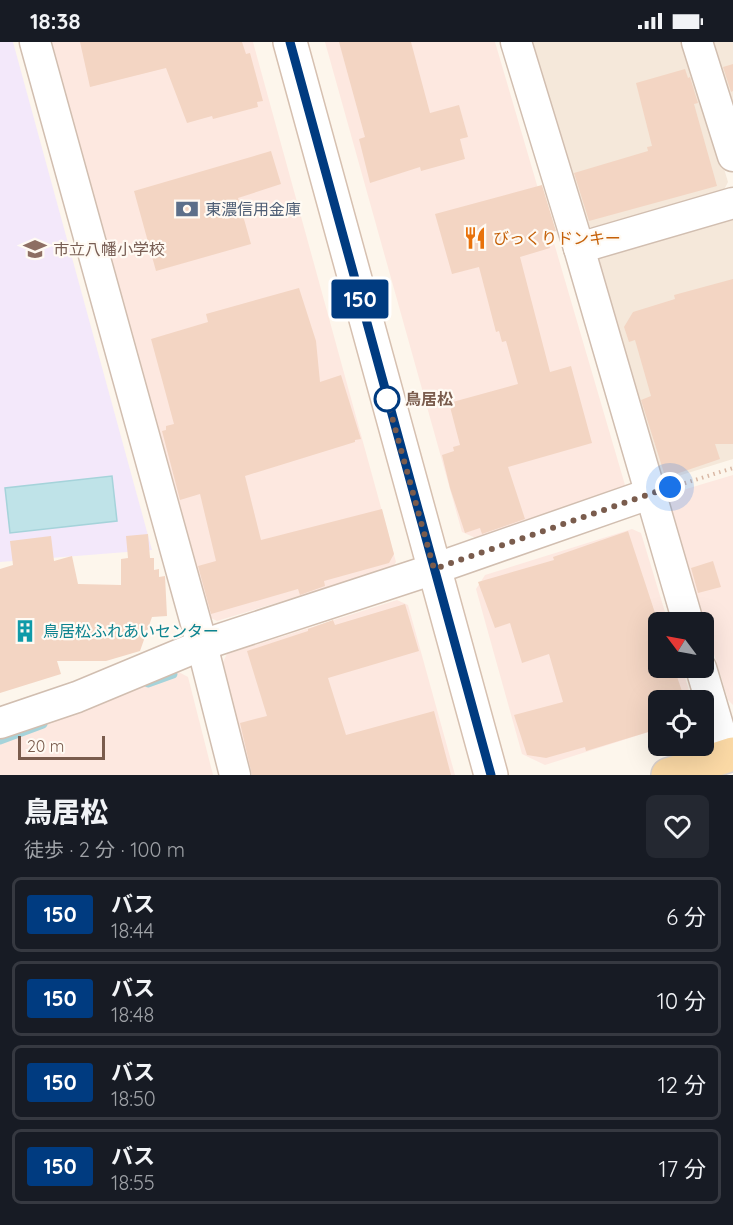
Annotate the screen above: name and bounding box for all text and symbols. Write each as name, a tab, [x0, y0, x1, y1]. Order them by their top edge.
text: 18:38	[30, 7, 81, 35]
bank icon: 東濃信用金庫	[174, 196, 200, 222]
place label: 東濃信用金庫	[205, 199, 301, 219]
restaurant icon: びっくりドンキー	[462, 225, 488, 251]
place label: びっくりドンキー	[493, 228, 621, 248]
school or university icon: 市立八幡小学校	[22, 236, 48, 262]
place label: 市立八幡小学校	[53, 239, 165, 259]
line badge: 150	[326, 280, 394, 318]
text: 150	[343, 286, 377, 312]
marker: 鳥居松	[374, 386, 400, 412]
place label: 鳥居松	[405, 389, 453, 409]
your location	[655, 472, 685, 502]
north arrow	[648, 612, 714, 678]
map controls	[648, 612, 714, 756]
building icon: 鳥居松ふれあいセンター	[12, 618, 38, 644]
place label: 鳥居松ふれあいセンター	[43, 621, 219, 641]
button: locate	[648, 690, 714, 756]
scale bar	[18, 733, 105, 760]
text: 20 m	[27, 736, 64, 756]
text: 鳥居松	[24, 794, 108, 829]
button: heart	[646, 795, 709, 858]
text: 徒歩 · 2 分 · 100 m	[24, 837, 185, 862]
text: バス	[111, 890, 155, 918]
text: 150	[43, 901, 77, 927]
text: 6 分	[666, 903, 706, 931]
text: 18:44	[111, 918, 154, 943]
text: バス	[111, 974, 155, 1002]
text: 150	[43, 985, 77, 1011]
text: 10 分	[657, 987, 706, 1015]
text: 18:48	[111, 1002, 154, 1027]
text: バス	[111, 1058, 155, 1086]
text: 150	[43, 1069, 77, 1095]
text: 12 分	[658, 1071, 706, 1099]
text: 18:50	[111, 1086, 156, 1111]
text: バス	[111, 1142, 155, 1170]
text: 150	[43, 1153, 77, 1179]
text: 17 分	[659, 1155, 706, 1183]
text: 18:55	[111, 1170, 155, 1195]

